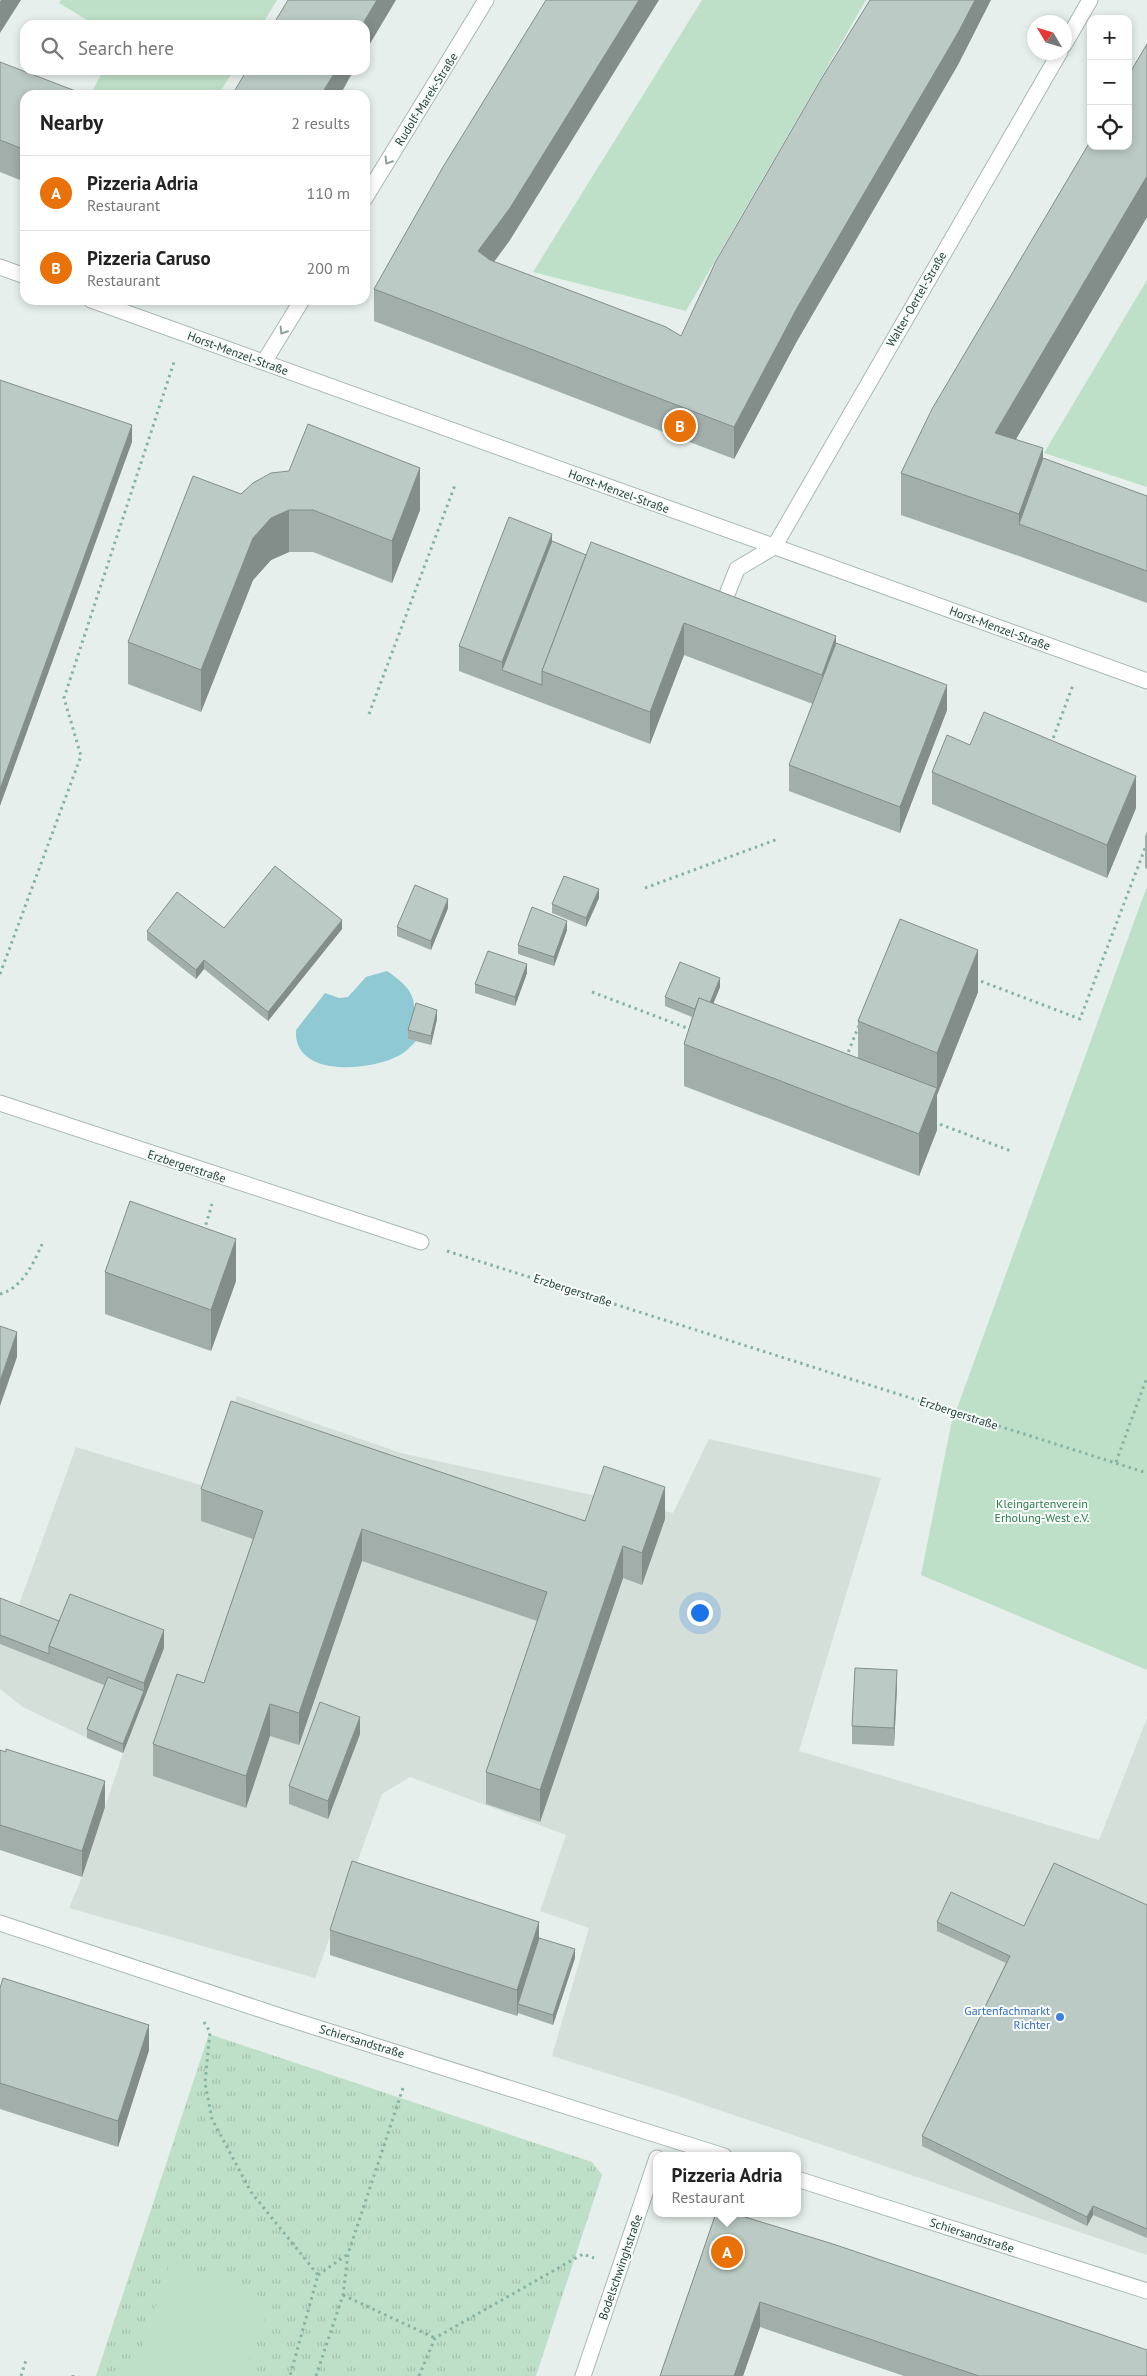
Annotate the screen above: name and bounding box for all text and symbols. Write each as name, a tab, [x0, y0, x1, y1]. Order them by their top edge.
north arrow	[1027, 15, 1072, 60]
map controls	[1087, 15, 1132, 150]
button: +	[1087, 15, 1132, 60]
search box	[20, 20, 370, 75]
icon: search	[38, 34, 66, 62]
text: Search here	[78, 36, 174, 60]
street label: Rudolf-Marek-Straße	[391, 50, 461, 148]
button: −	[1087, 60, 1132, 105]
button: locate	[1087, 105, 1132, 150]
text: Nearby	[40, 109, 103, 136]
text: 2 results	[291, 113, 350, 133]
one-way arrow	[384, 155, 394, 164]
text: Pizzeria Adria	[87, 171, 198, 195]
text: A	[51, 183, 61, 203]
text: 110 m	[307, 183, 350, 203]
text: Restaurant	[87, 195, 160, 215]
text: Pizzeria Caruso	[87, 246, 211, 270]
street label: Walter-Oertel-Straße	[883, 249, 949, 349]
text: B	[51, 258, 61, 278]
text: 200 m	[307, 258, 350, 278]
text: Restaurant	[87, 270, 160, 290]
one-way arrow	[279, 326, 289, 335]
street label: Horst-Menzel-Straße	[185, 328, 291, 378]
pin: B	[664, 407, 696, 445]
street label: Horst-Menzel-Straße	[566, 466, 672, 516]
street label: Horst-Menzel-Straße	[947, 603, 1053, 653]
street label: Erzbergerstraße	[146, 1146, 228, 1186]
street label: Erzbergerstraße	[532, 1270, 614, 1310]
street label: Erzbergerstraße	[918, 1393, 1000, 1433]
park label: Kleingartenverein Erholung-West e.V.	[995, 1496, 1089, 1525]
your location	[687, 1600, 713, 1626]
place label: Gartenfachmarkt Richter	[964, 2003, 1050, 2032]
marker: Gartenfachmarkt Richter	[1054, 2011, 1066, 2023]
street label: Schiersandstraße	[318, 2021, 406, 2061]
popup	[653, 2152, 801, 2217]
text: Pizzeria Adria	[671, 2163, 783, 2187]
text: Restaurant	[671, 2187, 745, 2207]
street label: Bodelschwinghstraße	[595, 2212, 645, 2322]
street label: Schiersandstraße	[928, 2214, 1016, 2256]
pin: A	[711, 2233, 743, 2271]

